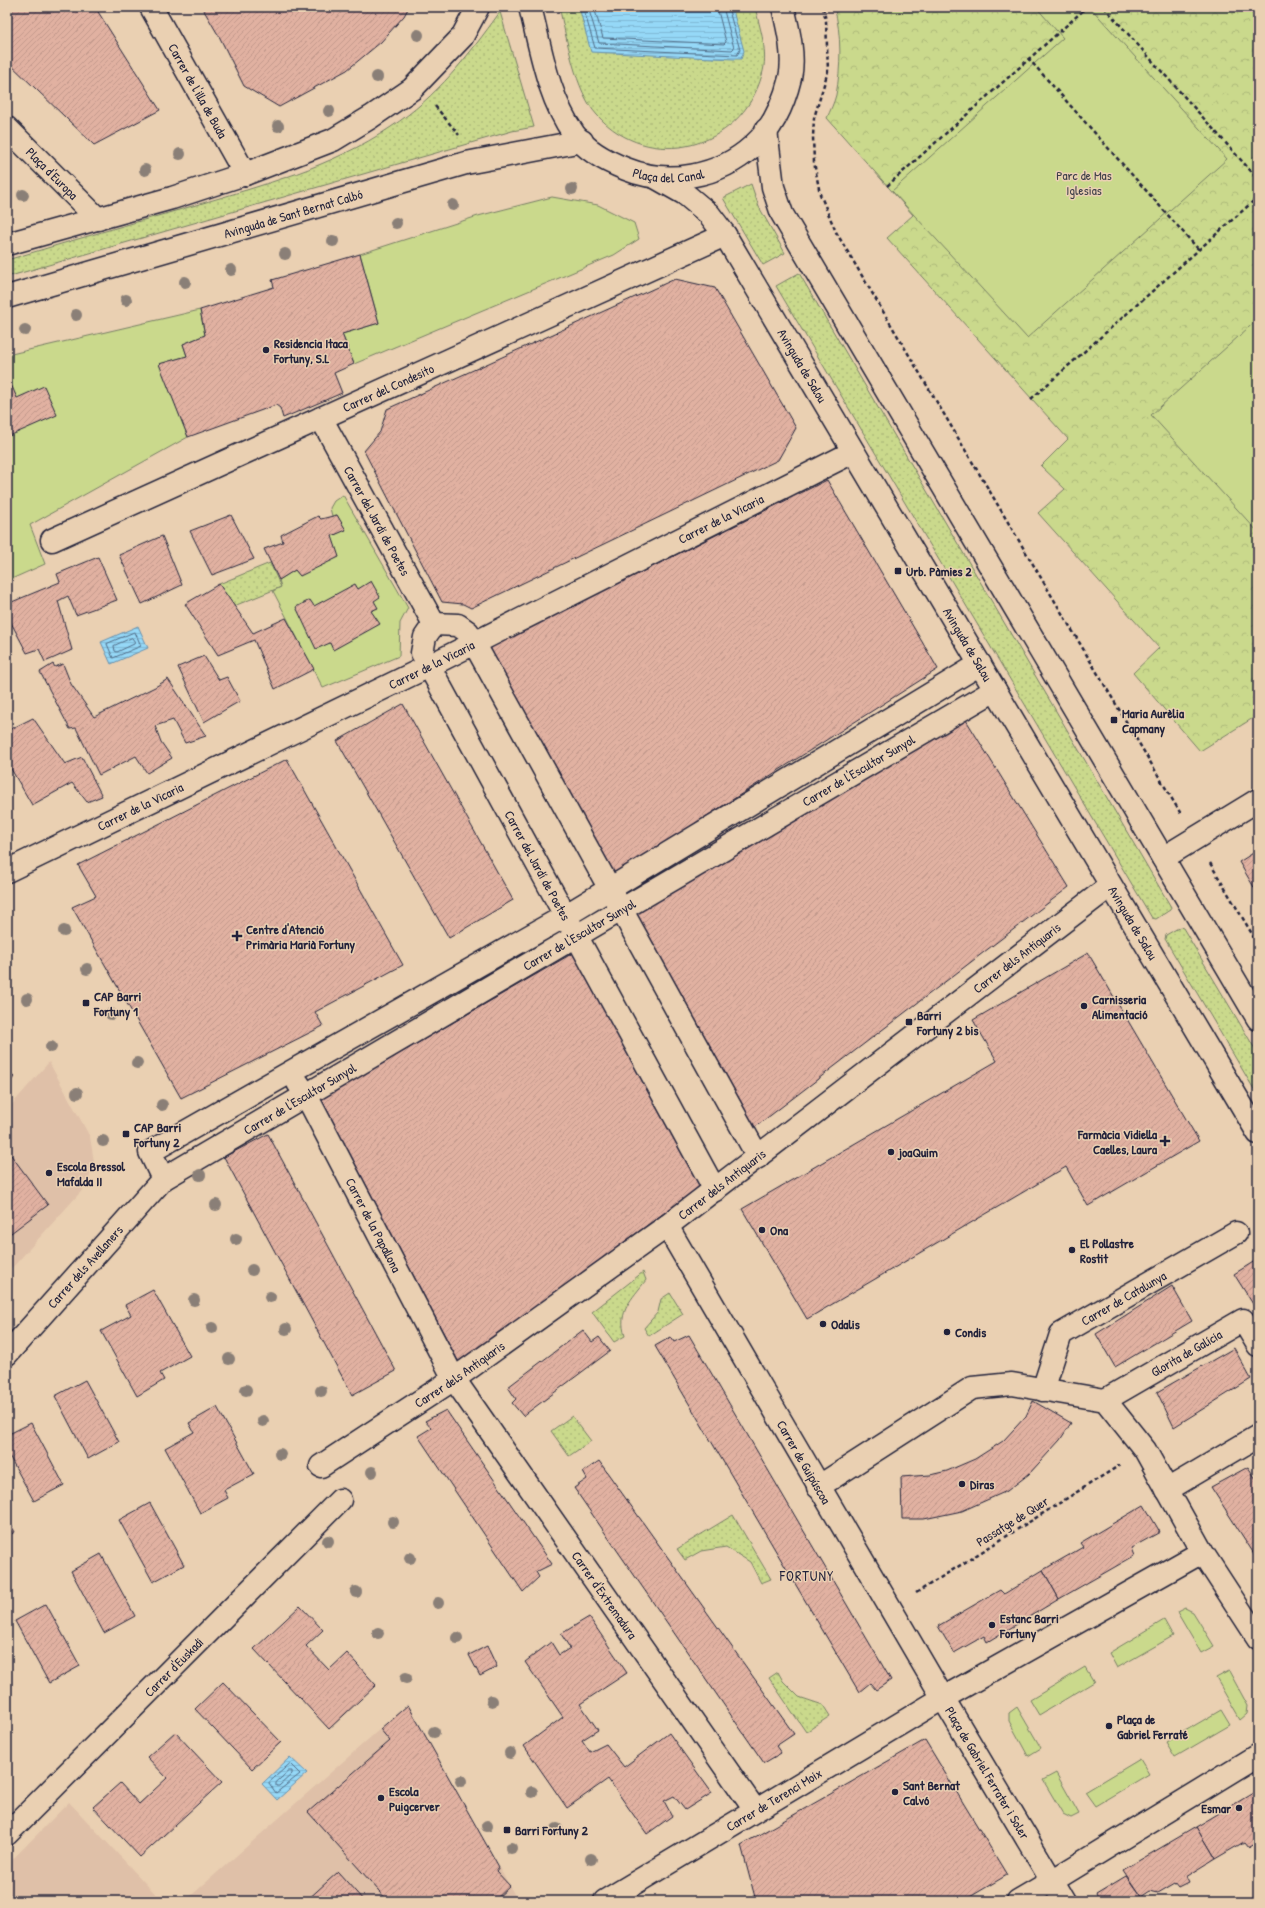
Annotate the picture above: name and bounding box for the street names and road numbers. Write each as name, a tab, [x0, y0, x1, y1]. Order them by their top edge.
street label: Carrer de l'illa de Buda	[164, 40, 232, 141]
street label: Plaça d'Europa	[22, 143, 82, 203]
street label: Plaça del Canal	[631, 163, 706, 187]
street label: Avinguda de Sant Bernat Calbó	[221, 185, 365, 242]
street label: Avinguda de Salou	[774, 325, 831, 406]
street label: Carrer del Condesito	[340, 359, 437, 416]
street label: Carrer del Jardí de Poetes	[340, 462, 415, 579]
street label: Carrer de la Vicaria	[675, 490, 767, 548]
street label: Avinguda de Salou	[939, 604, 997, 684]
street label: Carrer de la Vicaria	[385, 636, 477, 693]
street label: Carrer de l'Escultor Sunyol	[799, 730, 918, 810]
street label: Carrer de la Vicaria	[94, 778, 186, 835]
street label: Carrer del Jardí de Poetes	[501, 807, 575, 924]
street label: Avinguda de Salou	[1104, 883, 1162, 963]
street label: Carrer de l'Escultor Sunyol	[519, 894, 639, 975]
street label: Carrer dels Antiquaris	[969, 918, 1064, 997]
street label: Carrer de l'Escultor Sunyol	[240, 1058, 360, 1139]
street label: Carrer dels Antiquaris	[674, 1145, 769, 1224]
street label: Carrer de la Papallona	[342, 1175, 406, 1275]
street label: Carrer dels Avellaners	[43, 1221, 127, 1312]
street label: Carrer de Catalunya	[1078, 1266, 1169, 1330]
street label: Glorita de Galícia	[1147, 1325, 1225, 1381]
street label: Carrer dels Antiquaris	[411, 1337, 508, 1412]
street label: Carrer de Guipúscoa	[773, 1417, 835, 1507]
street label: Passatge de Quer	[972, 1492, 1052, 1550]
street label: Carrer d'Extremadura	[568, 1547, 642, 1642]
street label: Carrer d'Euskadi	[140, 1633, 207, 1701]
street label: Plaça de Gabriel Ferrater i Soler	[941, 1703, 1034, 1842]
street label: Carrer de Terenci Moix	[723, 1764, 825, 1835]

